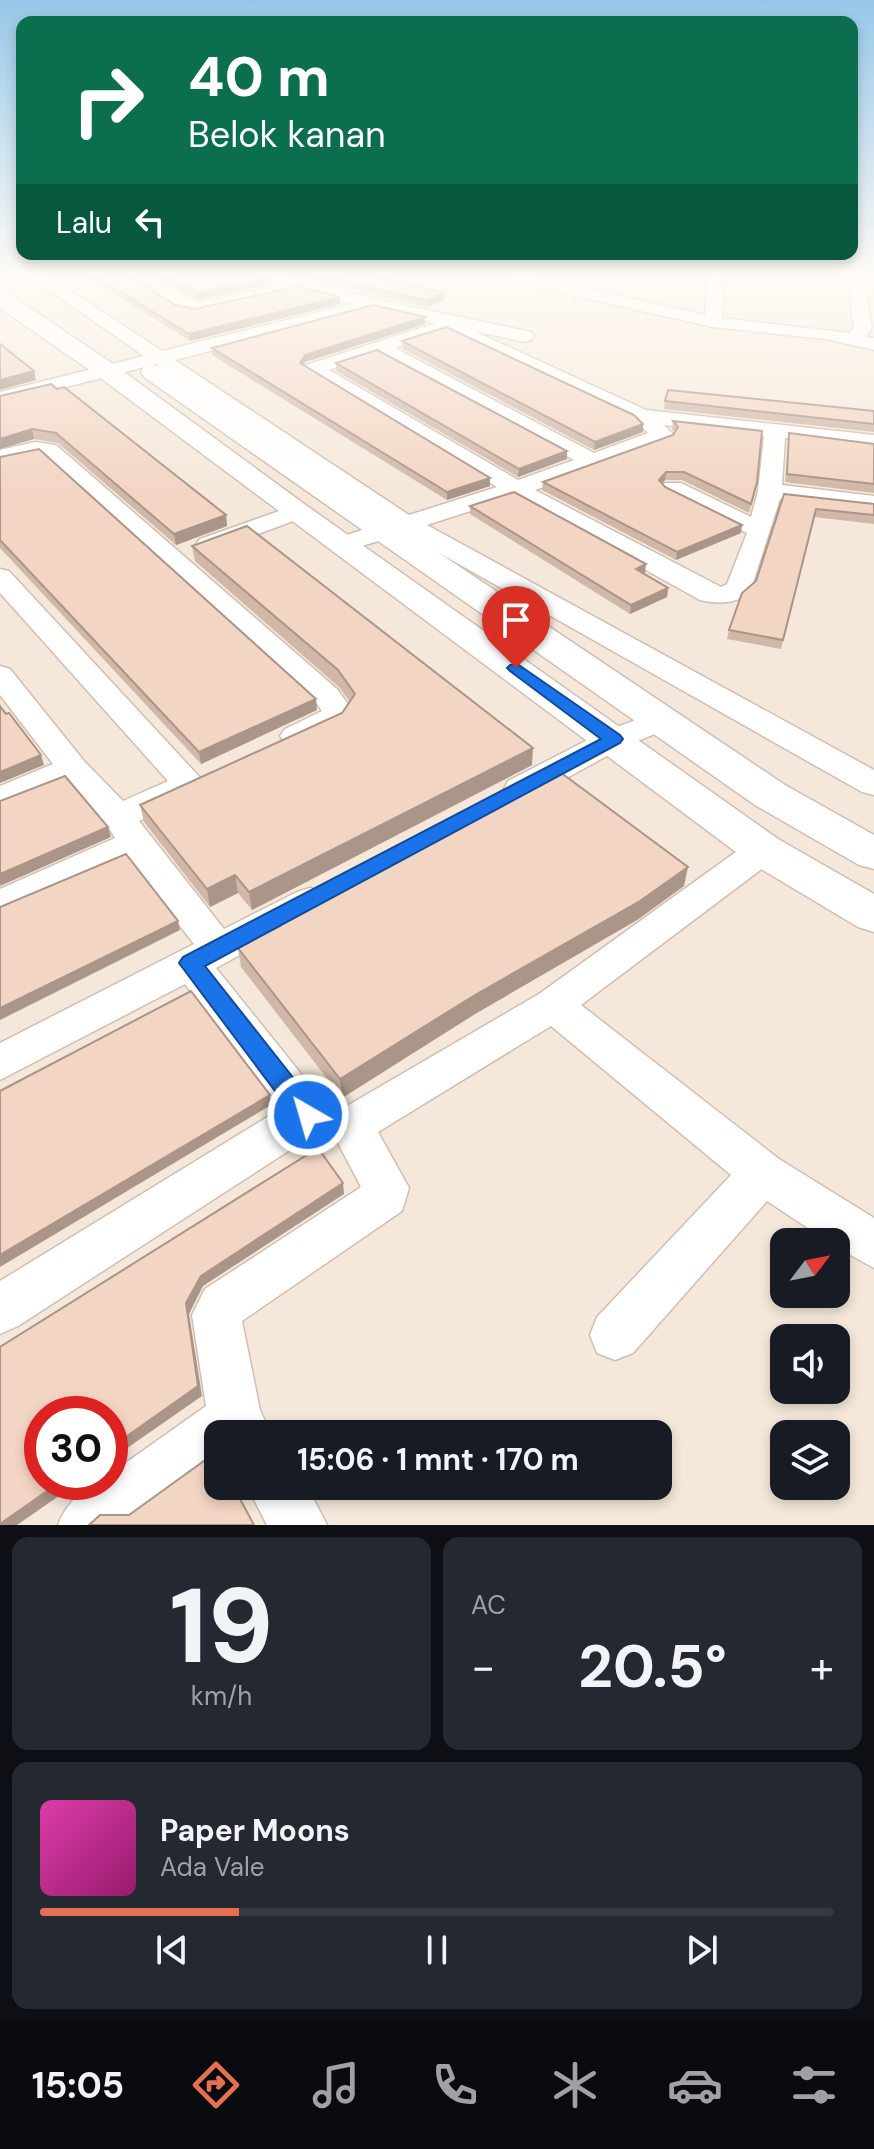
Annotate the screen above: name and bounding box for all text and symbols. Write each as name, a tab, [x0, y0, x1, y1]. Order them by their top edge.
text: 40 m	[188, 40, 330, 113]
icon: right	[56, 48, 160, 152]
text: Belok kanan	[188, 111, 386, 158]
icon: left	[128, 200, 172, 244]
text: Lalu	[56, 203, 112, 242]
pin	[482, 586, 550, 668]
icon: arrive	[494, 598, 538, 642]
position arrow	[266, 1073, 350, 1157]
north arrow	[770, 1228, 850, 1308]
map controls	[770, 1228, 850, 1500]
button: sound	[770, 1324, 850, 1404]
speed limit sign: 30	[24, 1396, 128, 1500]
button: layers	[770, 1420, 850, 1500]
text: 15:06 · 1 mnt · 170 m	[297, 1440, 579, 1479]
text: 19	[170, 1559, 273, 1694]
text: AC	[471, 1588, 506, 1622]
text: 20.5°	[578, 1627, 727, 1706]
text: −	[471, 1638, 495, 1696]
text: +	[810, 1638, 834, 1696]
text: km/h	[191, 1679, 252, 1713]
text: Paper Moons	[160, 1811, 350, 1850]
text: Ada Vale	[160, 1850, 265, 1884]
icon: previous	[150, 1928, 194, 1972]
icon: pause	[415, 1928, 459, 1972]
icon: next	[680, 1928, 724, 1972]
icon: directions	[188, 2057, 244, 2113]
icon: music	[308, 2057, 364, 2113]
icon: phone	[427, 2057, 483, 2113]
icon: climate	[547, 2057, 603, 2113]
icon: car	[667, 2057, 723, 2113]
icon: filters	[786, 2057, 842, 2113]
text: 15:05	[32, 2062, 124, 2109]

